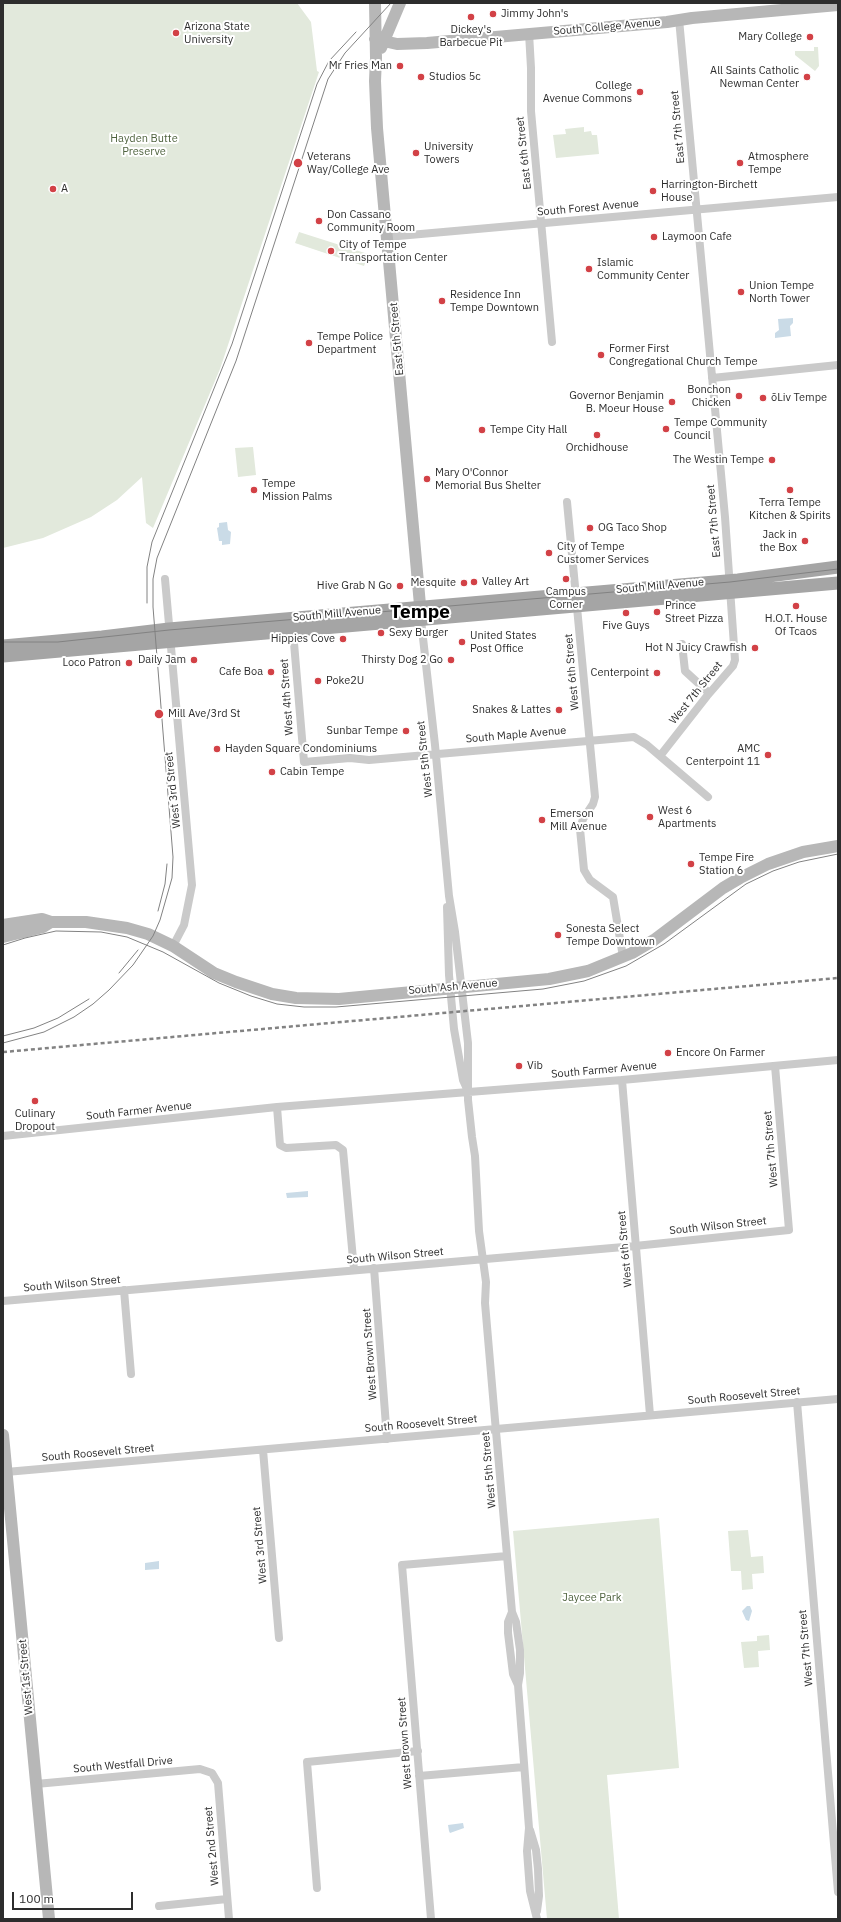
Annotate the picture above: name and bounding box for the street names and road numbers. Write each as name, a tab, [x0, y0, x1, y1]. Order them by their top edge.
street label: South College Avenue	[553, 16, 661, 38]
street label: East 7th Street	[668, 90, 688, 164]
street label: East 6th Street	[514, 116, 534, 190]
street label: South Forest Avenue	[537, 197, 639, 219]
street label: East 5th Street	[387, 302, 407, 376]
street label: East 7th Street	[704, 484, 724, 558]
street label: South Mill Avenue	[615, 576, 705, 596]
street label: South Mill Avenue	[292, 604, 382, 624]
street label: West 6th Street	[562, 633, 582, 711]
street label: West 4th Street	[278, 658, 296, 736]
street label: West 7th Street	[667, 659, 725, 727]
street label: West 5th Street	[414, 720, 436, 798]
street label: South Maple Avenue	[465, 724, 567, 746]
street label: West 3rd Street	[162, 751, 184, 829]
street label: South Ash Avenue	[408, 977, 498, 997]
street label: South Farmer Avenue	[551, 1059, 657, 1081]
street label: South Farmer Avenue	[86, 1099, 192, 1123]
street label: West 7th Street	[761, 1110, 781, 1188]
street label: West 6th Street	[615, 1210, 635, 1288]
street label: South Wilson Street	[669, 1214, 767, 1238]
street label: South Wilson Street	[346, 1245, 444, 1267]
street label: South Wilson Street	[23, 1273, 121, 1295]
street label: West Brown Street	[360, 1308, 380, 1400]
street label: South Roosevelt Street	[687, 1385, 801, 1407]
street label: South Roosevelt Street	[364, 1413, 478, 1435]
street label: West 5th Street	[479, 1431, 499, 1509]
street label: South Roosevelt Street	[41, 1442, 155, 1464]
street label: West 3rd Street	[250, 1506, 270, 1584]
street label: West 7th Street	[796, 1609, 816, 1687]
street label: West 1st Street	[16, 1639, 36, 1715]
street label: West Brown Street	[395, 1697, 415, 1789]
street label: South Westfall Drive	[73, 1754, 173, 1776]
street label: West 2nd Street	[202, 1806, 222, 1886]

